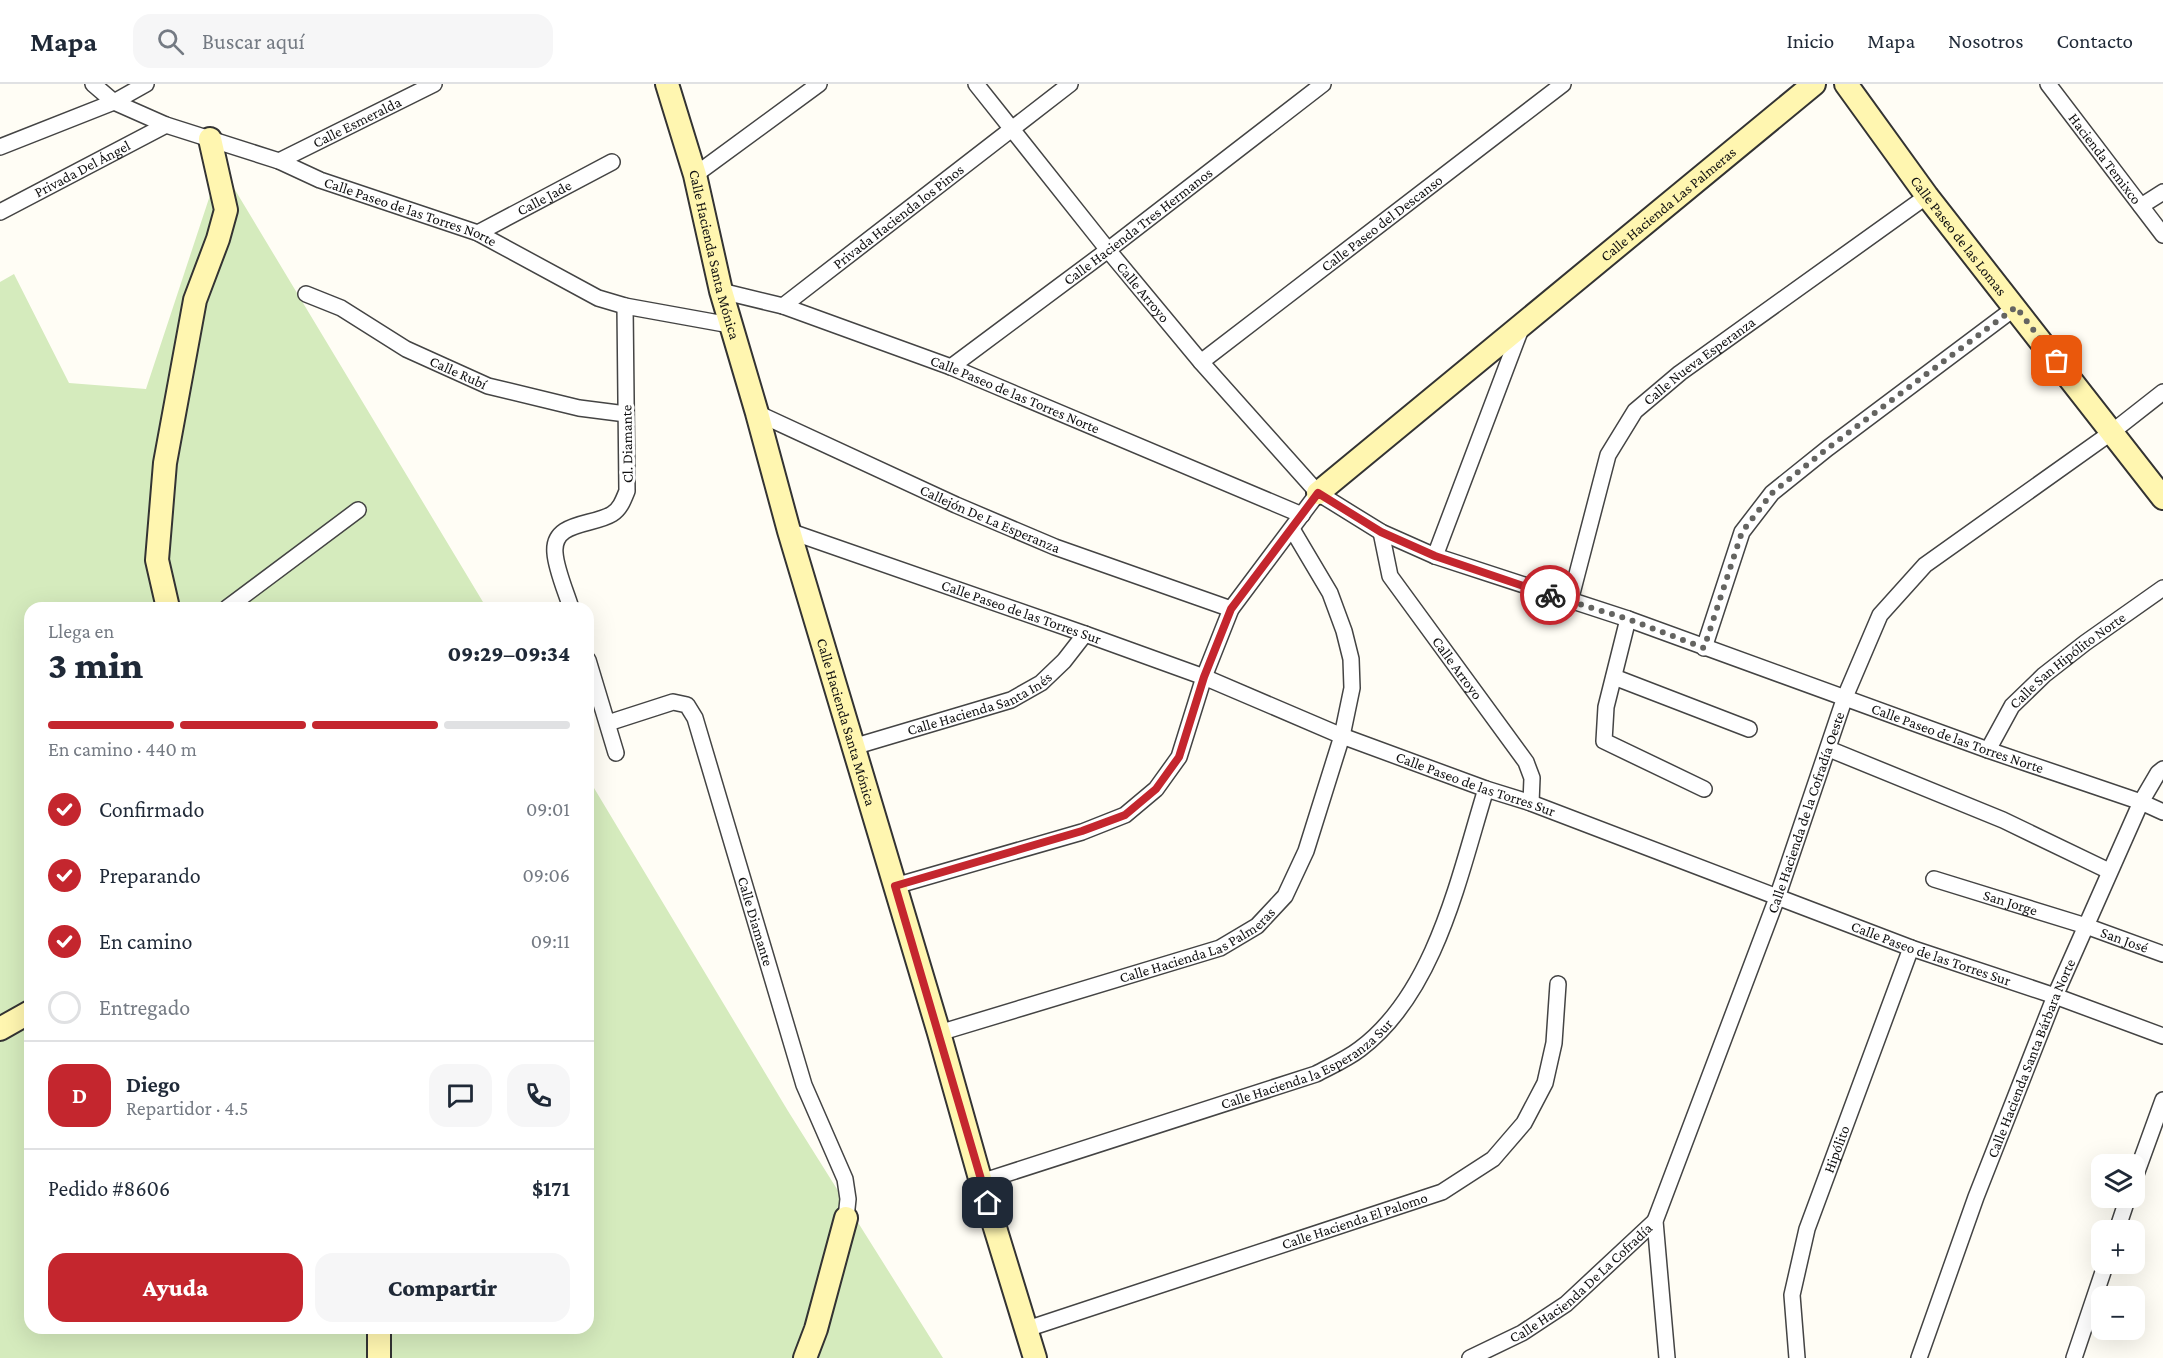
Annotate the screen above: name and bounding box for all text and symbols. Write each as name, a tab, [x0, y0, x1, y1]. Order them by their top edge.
search box	[133, 14, 553, 68]
icon: search	[154, 25, 187, 58]
text: Mapa	[30, 26, 97, 57]
text: Buscar aquí	[202, 29, 305, 54]
text: Inicio	[1786, 29, 1834, 53]
text: Mapa	[1867, 29, 1915, 53]
text: Nosotros	[1948, 29, 2024, 53]
text: Contacto	[2057, 29, 2133, 53]
street label: Calle Esmeralda	[310, 94, 404, 151]
street label: Hacienda Temixco	[2065, 110, 2145, 207]
street label: Privada Del Ángel	[32, 137, 133, 201]
street label: Calle Hacienda Las Palmeras	[1598, 144, 1739, 264]
street label: Privada Hacienda los Pinos	[830, 161, 967, 272]
street label: Calle Hacienda Tres Hermanos	[1060, 164, 1216, 288]
street label: Calle Hacienda Santa Mónica	[686, 168, 743, 341]
street label: Calle Paseo del Descanso	[1318, 172, 1446, 275]
street label: Calle Paseo de las Lomas	[1907, 173, 2010, 299]
street label: Calle Paseo de las Torres Norte	[322, 174, 500, 250]
street label: Calle Jade	[514, 177, 574, 219]
street label: Calle Arroyo	[1113, 259, 1173, 326]
street label: Calle Nueva Esperanza	[1640, 314, 1758, 408]
pin	[2031, 335, 2082, 386]
icon: bag	[2040, 344, 2073, 377]
street label: Calle Paseo de las Torres Norte	[928, 352, 1102, 437]
street label: Calle Rubí	[427, 353, 490, 393]
street label: Cl. Diamante	[618, 404, 636, 483]
street label: Callejón De La Esperanza	[918, 482, 1062, 556]
courier	[1520, 565, 1580, 625]
street label: Calle Paseo de las Torres Sur	[939, 577, 1104, 647]
icon: bike	[1534, 579, 1567, 612]
street label: Calle San Hipólito Norte	[2006, 609, 2129, 712]
text: Llega en	[48, 620, 114, 642]
street label: Calle Arroyo	[1429, 634, 1486, 703]
street label: Calle Hacienda Santa Mónica	[814, 636, 879, 808]
text: 09:29–09:34	[447, 641, 570, 666]
text: 3 min	[48, 643, 143, 686]
street label: Calle Hacienda Santa Inés	[905, 669, 1055, 738]
street label: Calle Paseo de las Torres Norte	[1869, 700, 2046, 776]
street label: Calle Hacienda de la Cofradía Oeste	[1764, 709, 1848, 915]
text: En camino · 440 m	[48, 738, 197, 760]
street label: Calle Paseo de las Torres Sur	[1394, 749, 1558, 820]
icon: check	[48, 793, 81, 826]
text: Confirmado	[99, 797, 205, 822]
text: 09:01	[526, 798, 570, 820]
icon: check	[48, 859, 81, 892]
text: Preparando	[99, 863, 201, 888]
text: 09:06	[523, 864, 570, 886]
street label: Calle Diamante	[735, 875, 776, 968]
street label: San Jorge	[1981, 887, 2040, 919]
street label: Calle Hacienda Las Palmeras	[1117, 904, 1278, 986]
street label: Calle Paseo de las Torres Sur	[1849, 918, 2013, 989]
street label: San José	[2099, 924, 2151, 956]
icon: check	[48, 925, 81, 958]
text: En camino	[99, 929, 192, 954]
text: 09:11	[531, 930, 570, 952]
street label: Calle Hacienda Santa Bárbara Norte	[1984, 956, 2079, 1160]
text: Entregado	[99, 995, 190, 1020]
street label: Calle Hacienda la Esperanza Sur	[1219, 1015, 1396, 1112]
button: chat	[429, 1064, 492, 1127]
button: phone	[507, 1064, 570, 1127]
text: Diego	[126, 1072, 180, 1097]
text: D	[72, 1083, 87, 1108]
text: Repartidor · 4.5	[126, 1097, 248, 1119]
street label: Hipólito	[1820, 1123, 1853, 1175]
map controls	[2091, 1154, 2145, 1340]
button: layers	[2091, 1154, 2145, 1208]
text: Pedido #8606	[48, 1176, 170, 1201]
text: $171	[532, 1176, 570, 1201]
pin	[962, 1177, 1013, 1228]
icon: home	[971, 1186, 1004, 1219]
street label: Calle Hacienda El Palomo	[1280, 1189, 1430, 1252]
street label: Calle Hacienda De La Cofradía	[1507, 1220, 1655, 1346]
button: +	[2091, 1220, 2145, 1274]
button: Ayuda	[48, 1253, 303, 1322]
button: Compartir	[315, 1253, 570, 1322]
button: −	[2091, 1286, 2145, 1340]

